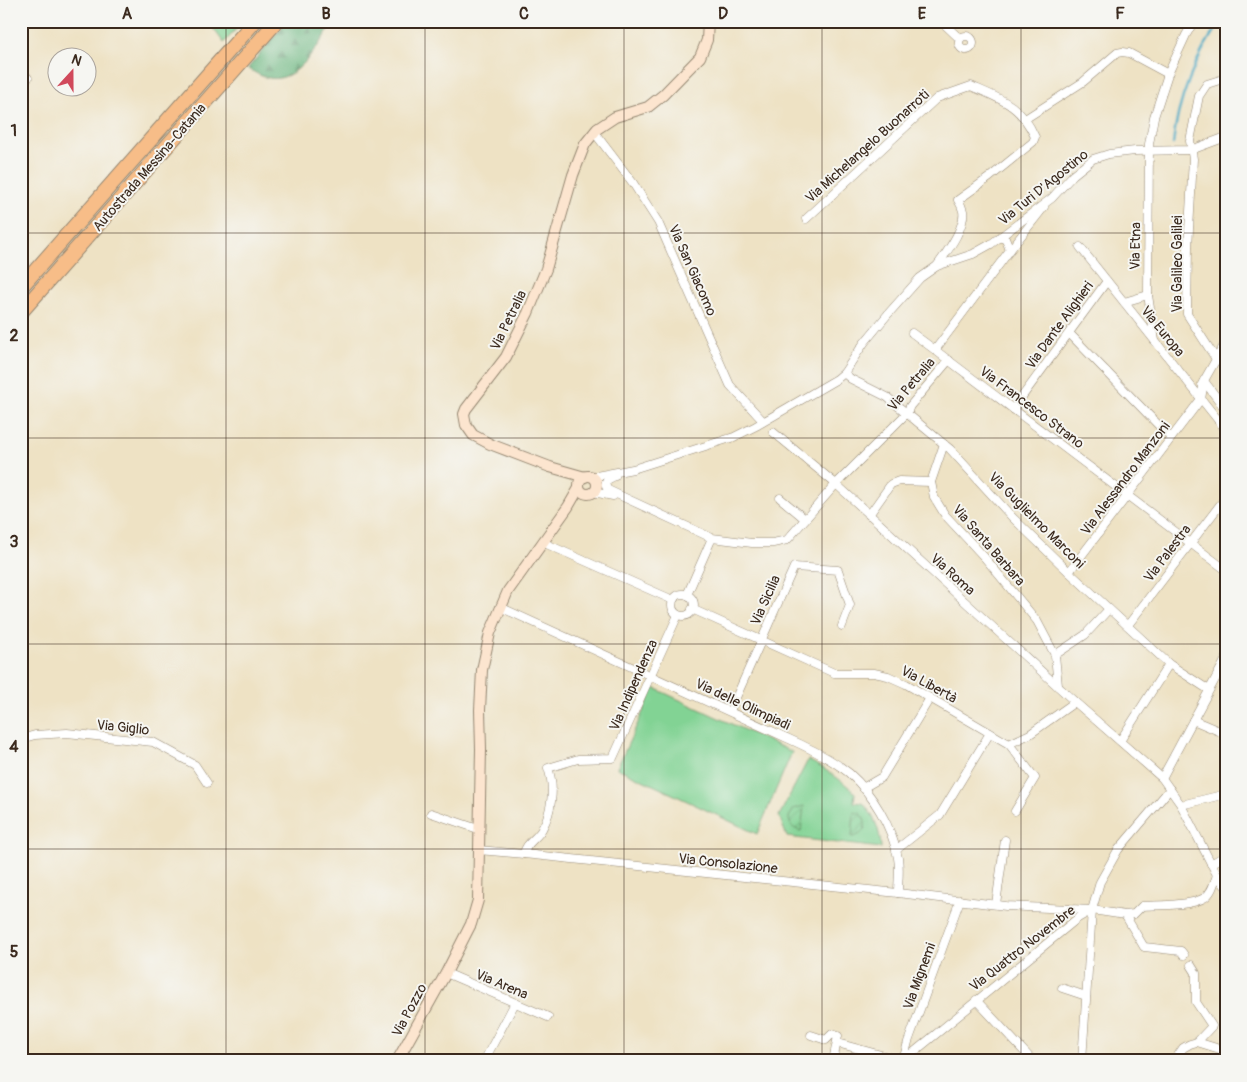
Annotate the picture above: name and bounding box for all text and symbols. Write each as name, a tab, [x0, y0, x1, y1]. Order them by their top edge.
text: A	[122, 4, 133, 24]
text: B	[321, 4, 331, 24]
text: C	[519, 4, 529, 24]
text: D	[718, 4, 728, 24]
text: E	[918, 4, 927, 24]
text: F	[1115, 4, 1125, 24]
north arrow	[48, 48, 98, 98]
text: N	[69, 51, 84, 70]
street label: Via Michelangelo Buonarroti	[802, 86, 933, 207]
street label: Autostrada Messina-Catania	[89, 100, 210, 235]
text: 1	[11, 121, 17, 141]
street label: Via Turi D'Agostino	[995, 146, 1092, 229]
street label: Via Galileo Galilei	[1169, 215, 1186, 313]
street label: Via San Giacomo	[665, 222, 720, 319]
street label: Via Etna	[1127, 222, 1144, 270]
street label: Via Dante Alighieri	[1022, 278, 1097, 372]
street label: Via Petralia	[487, 287, 530, 353]
street label: Via Europa	[1137, 303, 1188, 360]
text: 2	[10, 326, 19, 346]
street label: Via Petralia	[884, 354, 939, 415]
street label: Via Francesco Strano	[976, 363, 1088, 453]
street label: Via Alessandro Manzoni	[1077, 418, 1174, 538]
street label: Via Guglielmo Marconi	[985, 469, 1089, 572]
street label: Via Santa Barbara	[949, 501, 1028, 589]
street label: Via Palestra	[1140, 521, 1195, 585]
text: 3	[10, 532, 19, 552]
street label: Via Roma	[927, 550, 979, 599]
street label: Via Sicilia	[747, 573, 784, 628]
street label: Via Indipendenza	[606, 637, 661, 733]
street label: Via Libertà	[898, 662, 960, 707]
street label: Via delle Olimpiadi	[693, 675, 793, 734]
street label: Via Giglio	[96, 716, 150, 739]
text: 4	[9, 737, 19, 757]
street label: Via Consolazione	[677, 850, 779, 877]
street label: Via Quattro Novembre	[966, 902, 1079, 995]
street label: Via Mignemi	[900, 940, 940, 1012]
text: 5	[10, 942, 19, 962]
street label: Via Arena	[473, 966, 531, 1003]
street label: Via Pozzo	[388, 980, 431, 1040]

